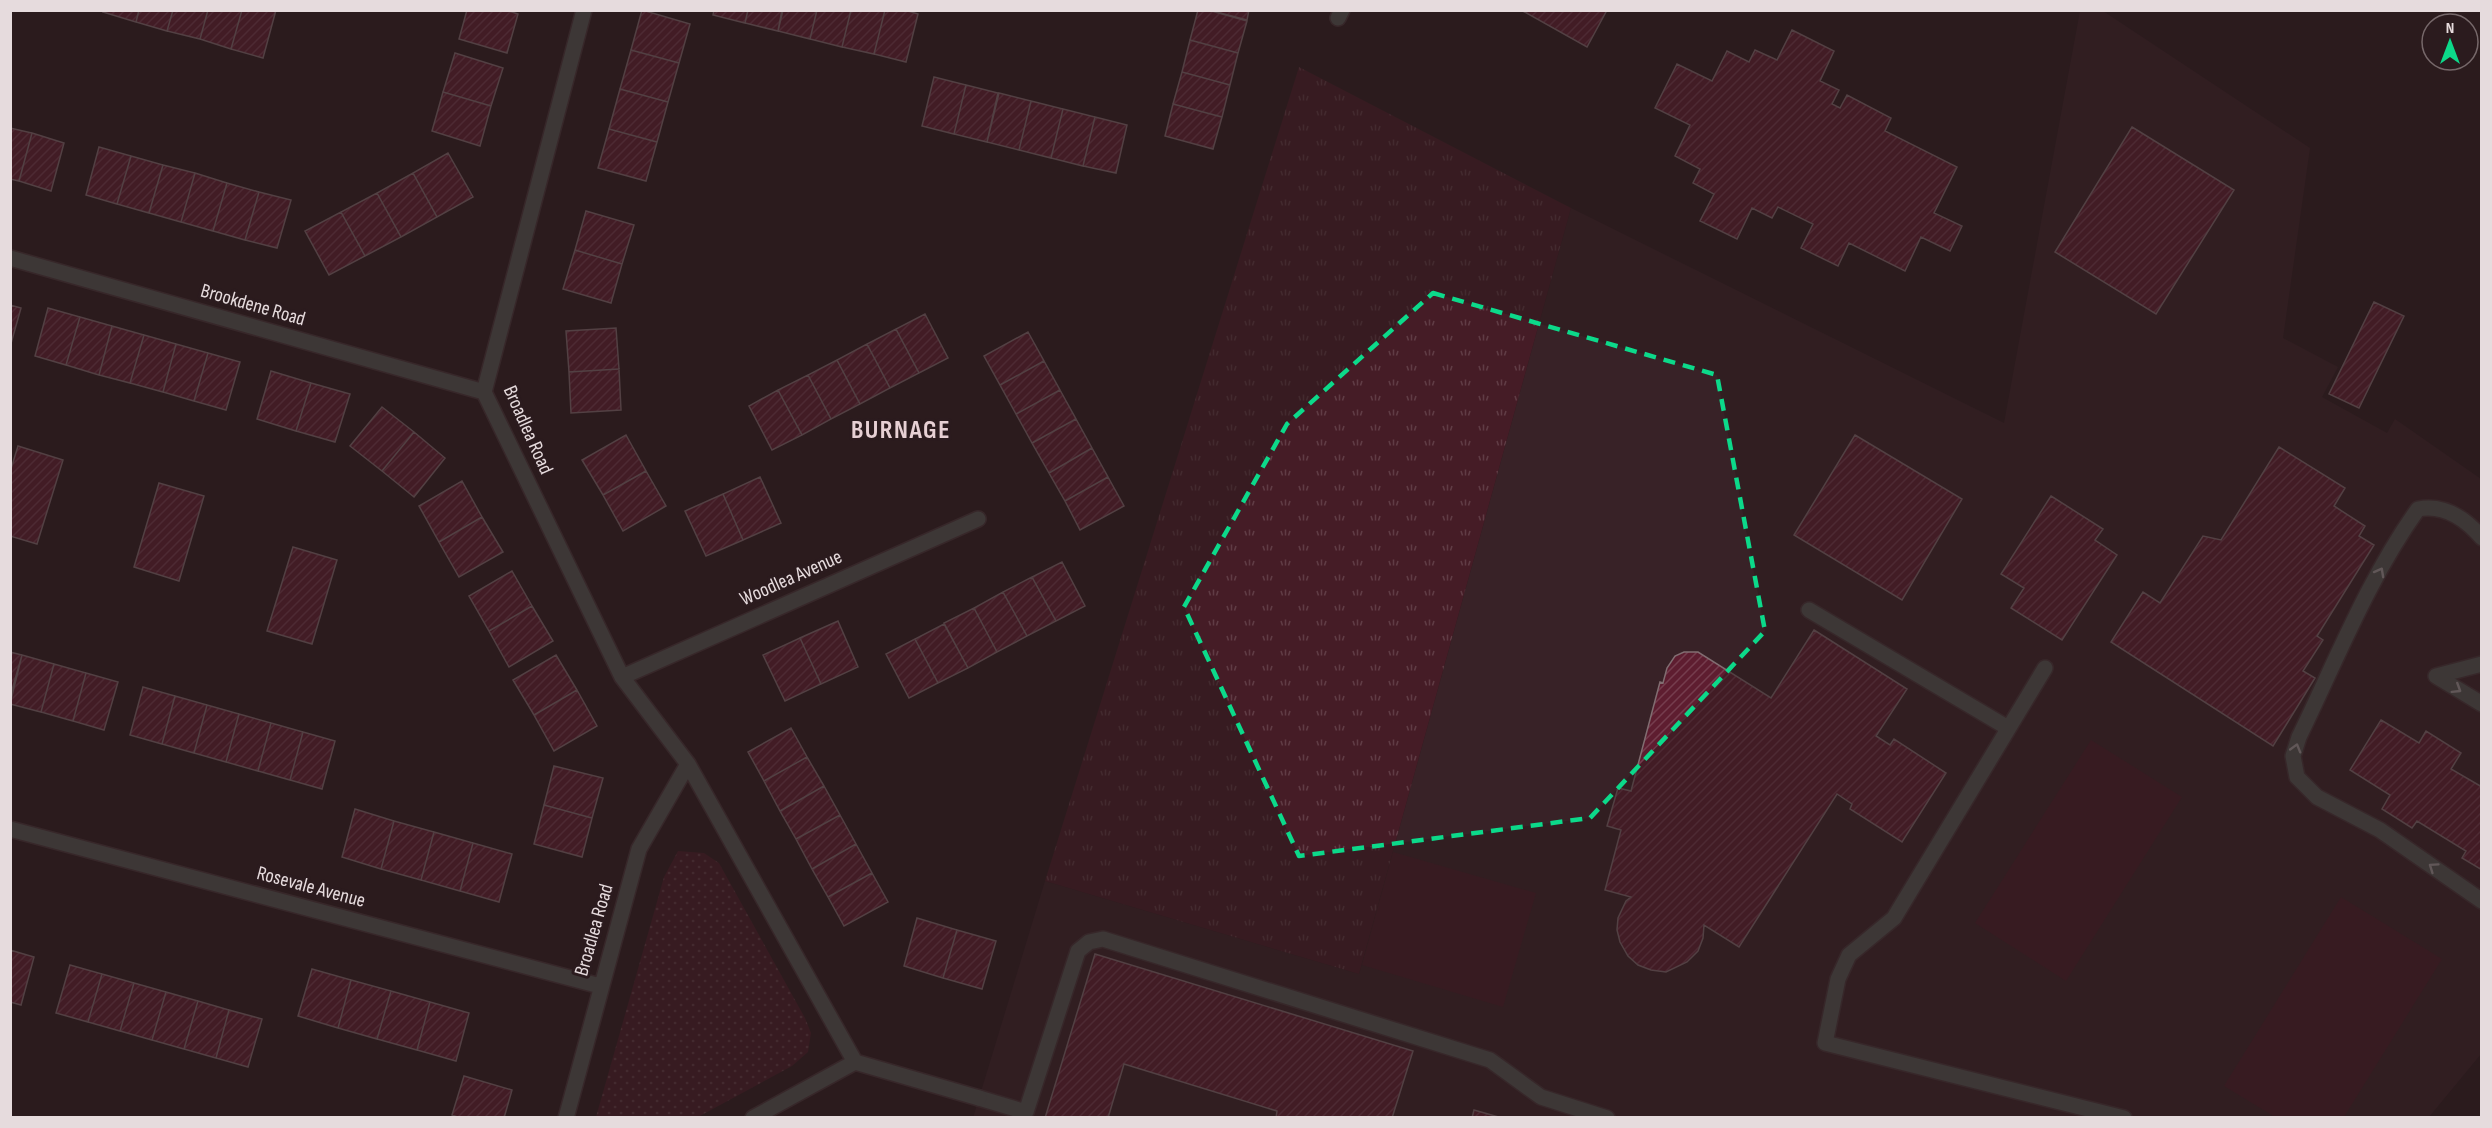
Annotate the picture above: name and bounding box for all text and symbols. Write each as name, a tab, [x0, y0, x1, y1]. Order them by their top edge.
north arrow	[2420, 12, 2480, 72]
text: N	[2446, 19, 2454, 38]
street label: Brookdene Road	[198, 279, 308, 331]
street label: Broadlea Road	[498, 382, 558, 478]
district label: BURNAGE	[851, 415, 951, 446]
street label: Woodlea Avenue	[736, 545, 846, 611]
one-way arrow	[2373, 568, 2384, 578]
one-way arrow	[2451, 681, 2461, 693]
one-way arrow	[2289, 743, 2301, 754]
street label: Rosevale Avenue	[254, 861, 368, 913]
one-way arrow	[2429, 863, 2440, 874]
street label: Broadlea Road	[569, 881, 619, 979]

